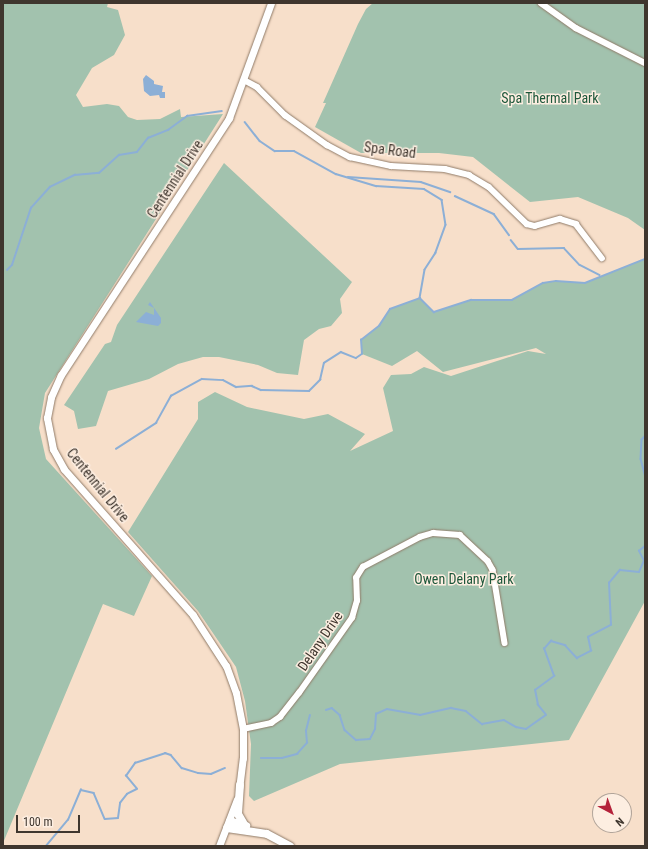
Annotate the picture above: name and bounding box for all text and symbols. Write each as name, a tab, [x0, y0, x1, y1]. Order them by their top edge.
park label: Spa Thermal Park	[501, 90, 599, 106]
street label: Centennial Drive	[143, 137, 207, 221]
street label: Spa Road	[363, 138, 417, 162]
street label: Centennial Drive	[63, 445, 133, 525]
park label: Owen Delany Park	[414, 571, 514, 587]
street label: Delany Drive	[294, 608, 346, 674]
north arrow	[592, 793, 632, 833]
scale bar	[18, 807, 82, 833]
text: 100 m	[23, 815, 53, 829]
text: N	[613, 815, 626, 829]

